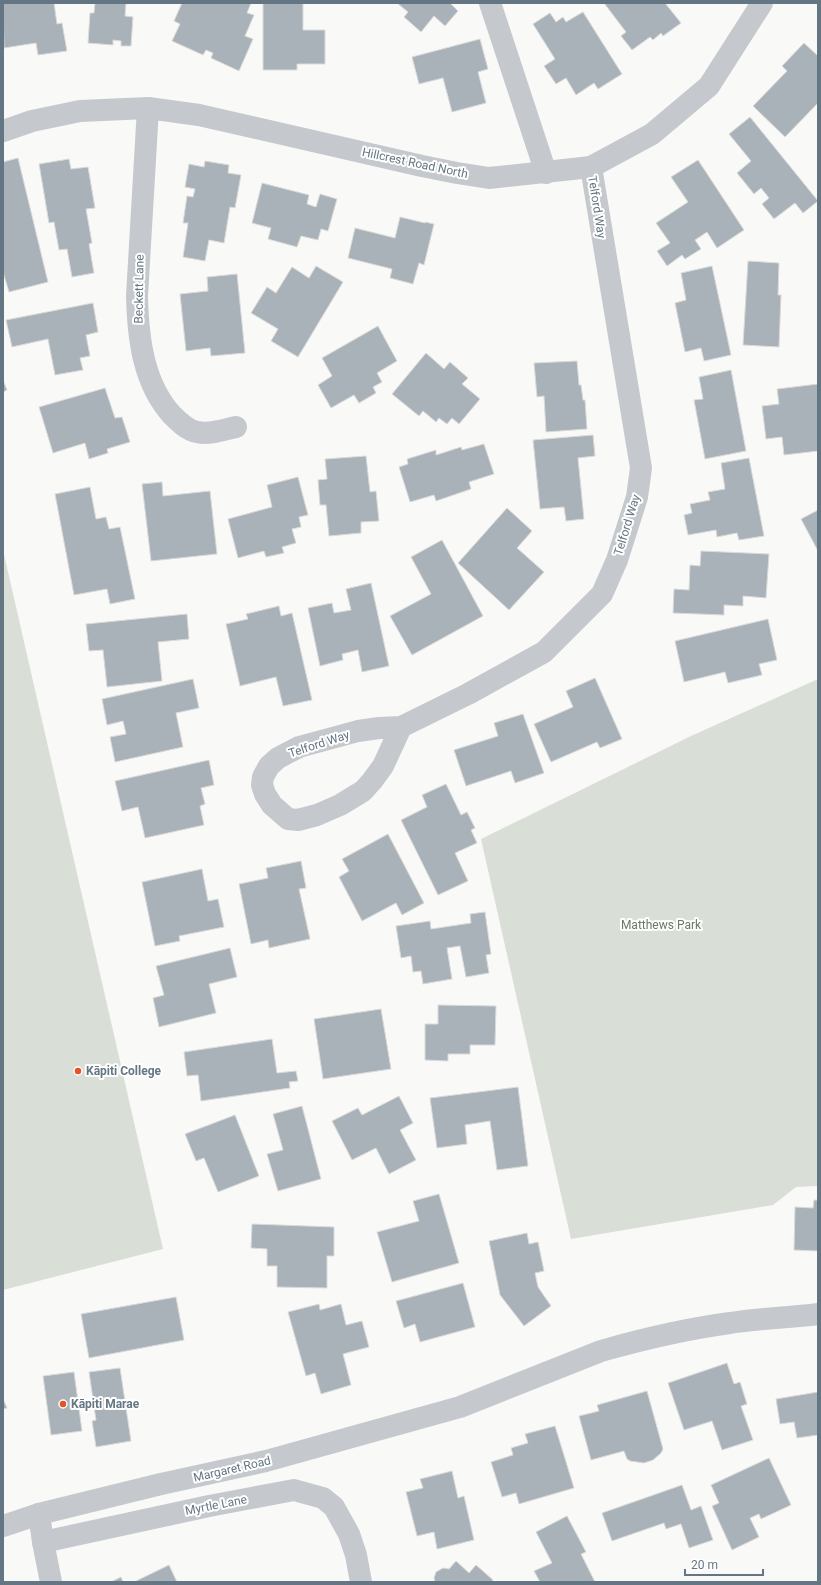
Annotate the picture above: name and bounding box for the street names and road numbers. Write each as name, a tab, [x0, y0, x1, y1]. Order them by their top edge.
street label: Hillcrest Road North	[361, 145, 469, 181]
street label: Telford Way	[585, 175, 609, 240]
street label: Beckett Lane	[131, 254, 147, 324]
street label: Telford Way	[611, 492, 643, 557]
street label: Telford Way	[287, 727, 351, 760]
street label: Margaret Road	[192, 1453, 272, 1485]
street label: Myrtle Lane	[184, 1492, 248, 1518]

